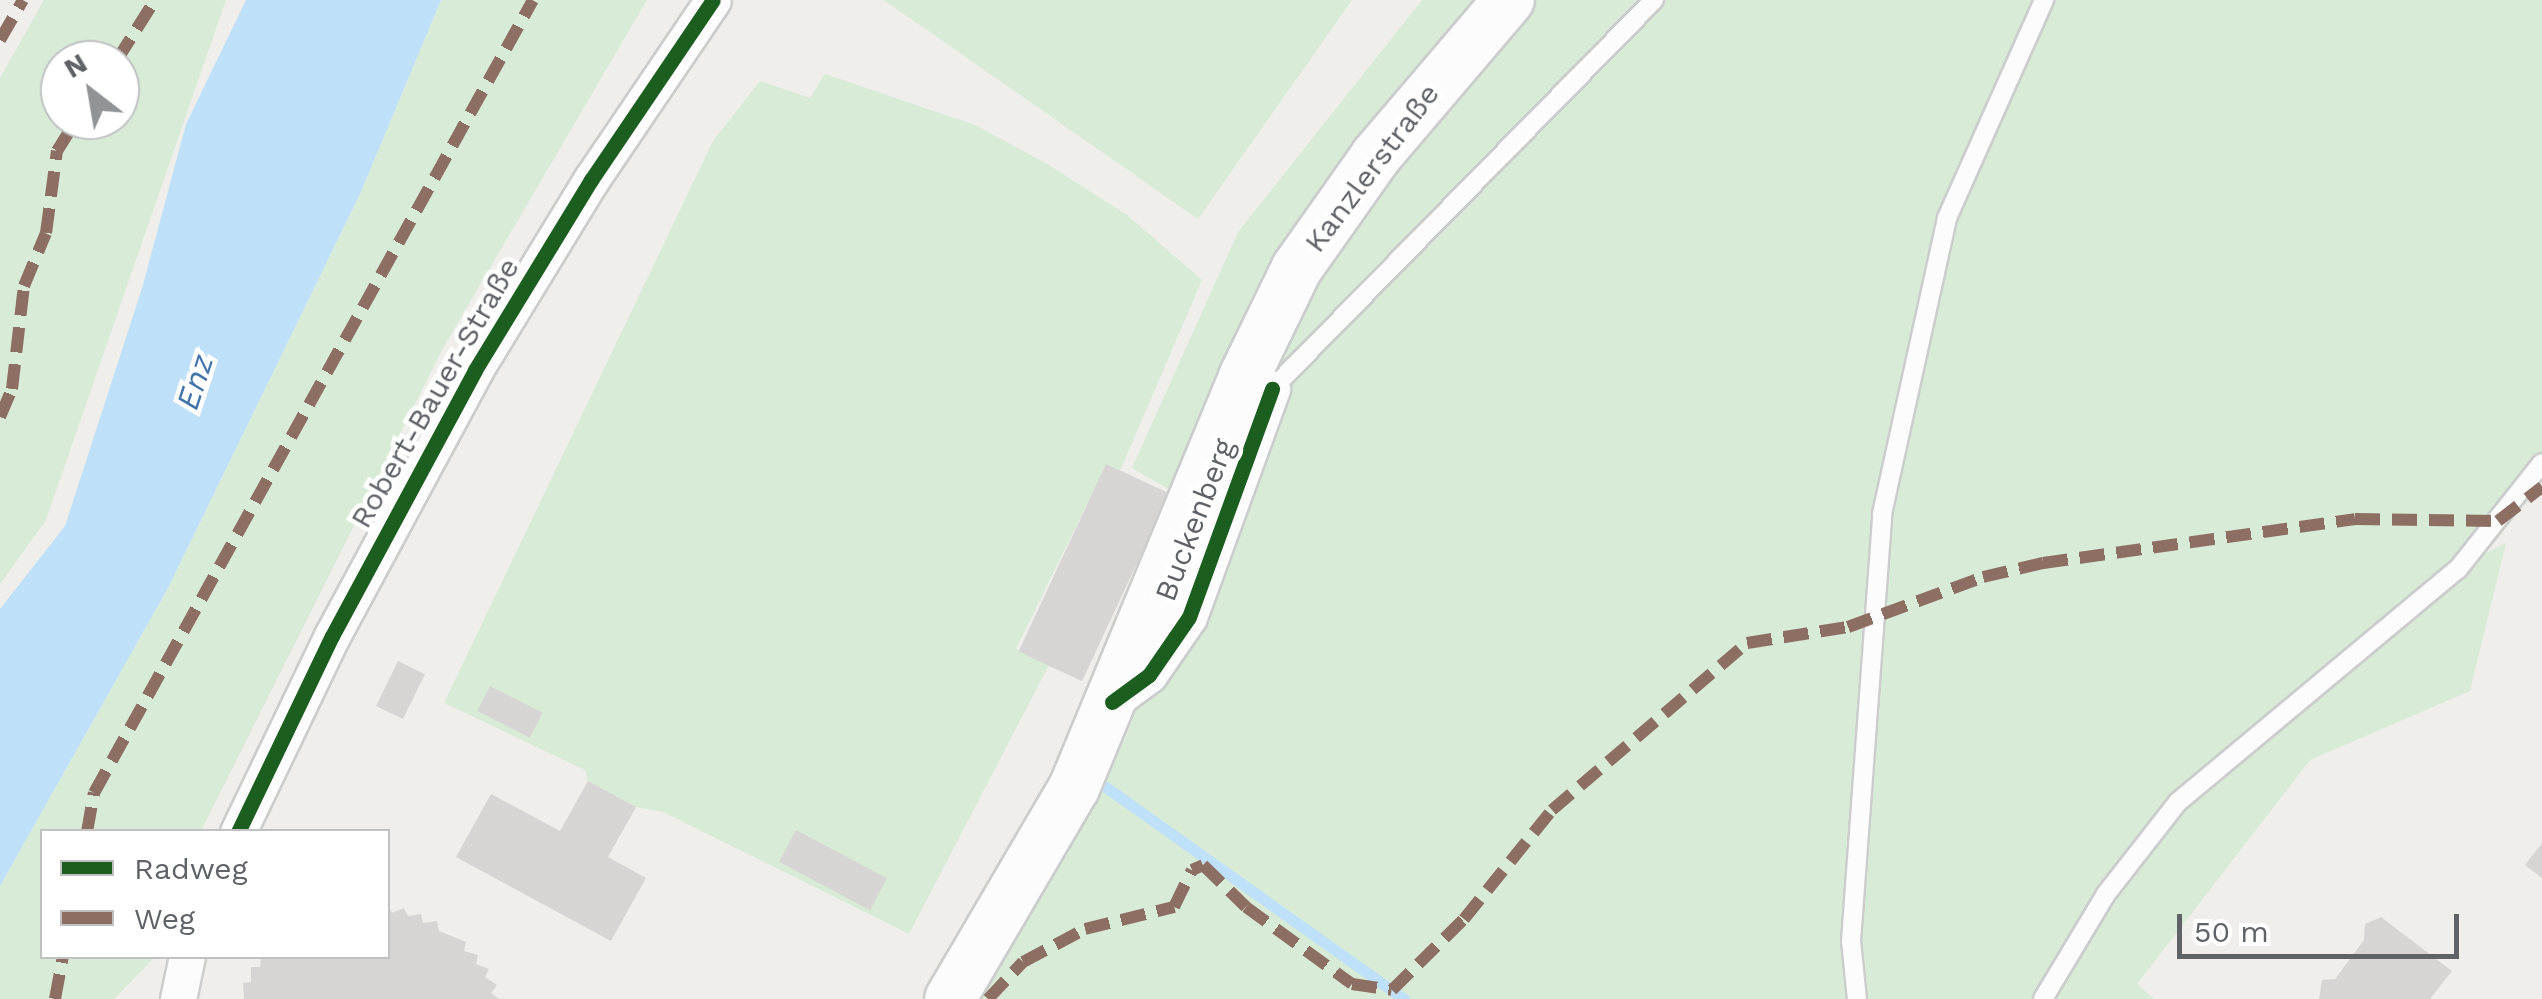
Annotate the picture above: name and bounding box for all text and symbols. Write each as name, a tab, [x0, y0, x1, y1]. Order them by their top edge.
north arrow	[40, 40, 140, 140]
text: N	[58, 46, 93, 85]
street label: Kanzlerstraße	[1297, 77, 1447, 259]
street label: Robert-Bauer-Straße	[343, 252, 527, 534]
water label: Enz	[168, 350, 222, 414]
street label: Buckenberg	[1148, 434, 1242, 606]
legend	[40, 829, 390, 959]
text: Radweg	[134, 851, 248, 886]
scale bar	[2182, 894, 2464, 956]
text: Weg	[134, 901, 195, 936]
text: 50 m	[2194, 914, 2269, 949]

